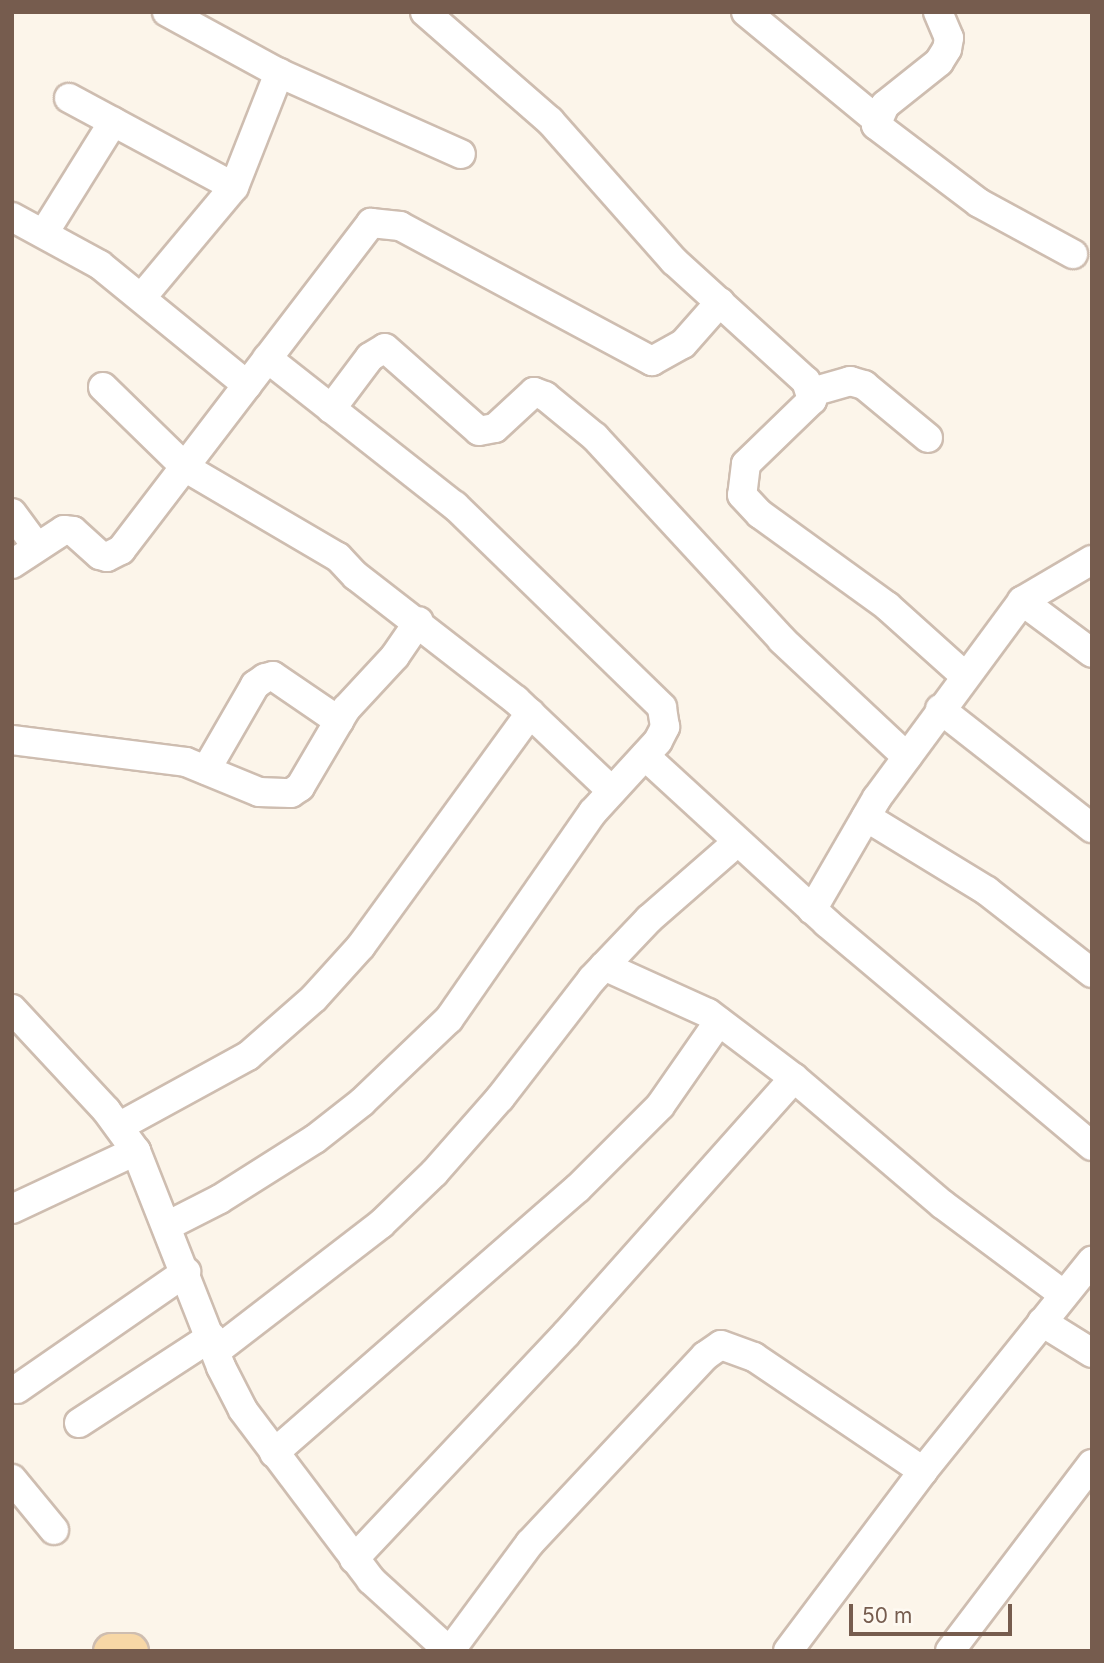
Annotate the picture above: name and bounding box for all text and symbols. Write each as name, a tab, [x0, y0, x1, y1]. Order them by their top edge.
scale bar	[852, 1590, 1015, 1634]
text: 50 m	[862, 1603, 912, 1628]

